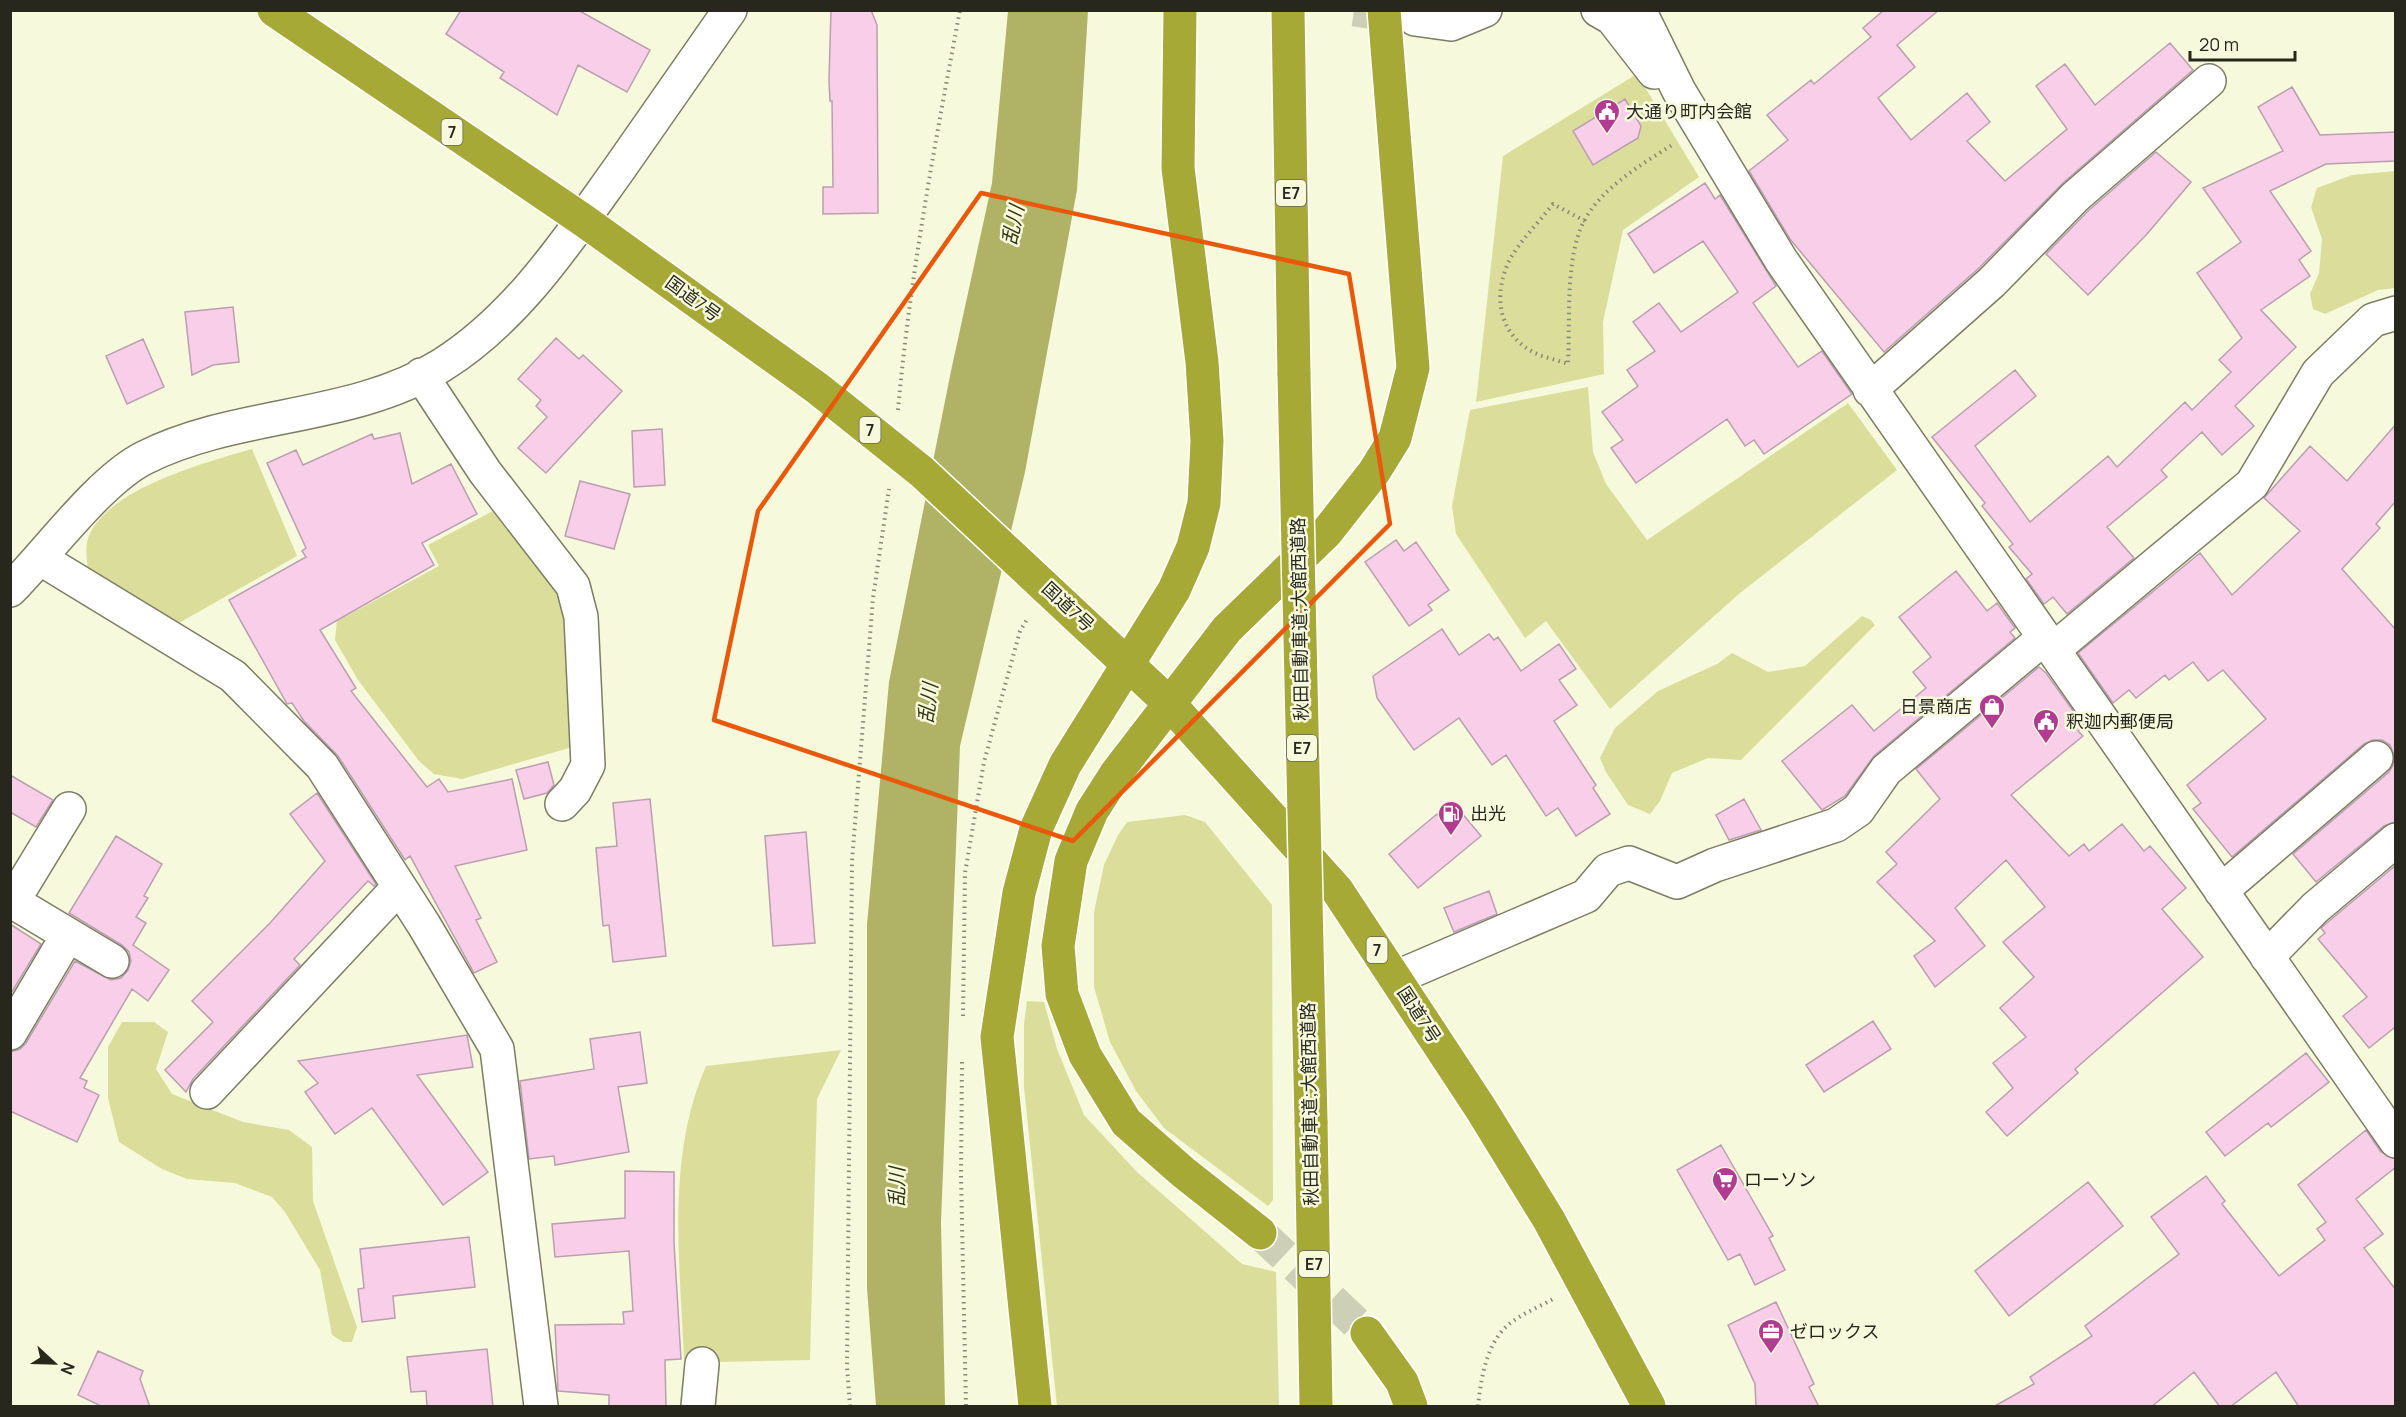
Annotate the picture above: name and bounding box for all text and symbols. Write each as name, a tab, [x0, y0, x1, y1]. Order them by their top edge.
scale bar	[2190, 24, 2295, 62]
text: 20 m	[2199, 32, 2239, 56]
public building icon: 大通り町内会館	[1592, 97, 1622, 135]
place label: 大通り町内会館	[1626, 99, 1752, 123]
road number: 7	[442, 119, 462, 145]
road number: E7	[1276, 180, 1306, 206]
water label: 乱川	[995, 201, 1030, 247]
street label: 国道7号	[661, 270, 726, 326]
road number: 7	[860, 417, 880, 443]
street label: 秋田自動車道;大館西道路	[1285, 517, 1313, 721]
street label: 国道7号	[1037, 576, 1100, 637]
water label: 乱川	[912, 679, 944, 724]
shop icon: 日景商店	[1977, 692, 2007, 730]
place label: 日景商店	[1900, 694, 1972, 718]
public building icon: 釈迦内郵便局	[2031, 707, 2061, 745]
place label: 釈迦内郵便局	[2066, 709, 2174, 733]
road number: E7	[1287, 735, 1317, 761]
fuel station icon: 出光	[1436, 799, 1466, 837]
place label: 出光	[1470, 801, 1506, 825]
road number: 7	[1366, 937, 1388, 963]
street label: 国道7号	[1393, 981, 1447, 1047]
street label: 秋田自動車道;大館西道路	[1295, 1002, 1323, 1206]
water label: 乱川	[883, 1165, 910, 1207]
supermarket icon: ローソン	[1710, 1165, 1740, 1203]
place label: ローソン	[1744, 1167, 1816, 1191]
road number: E7	[1299, 1251, 1329, 1277]
office icon: ゼロックス	[1756, 1317, 1786, 1355]
place label: ゼロックス	[1790, 1319, 1879, 1343]
north arrow	[24, 1333, 84, 1393]
text: N	[56, 1359, 80, 1378]

